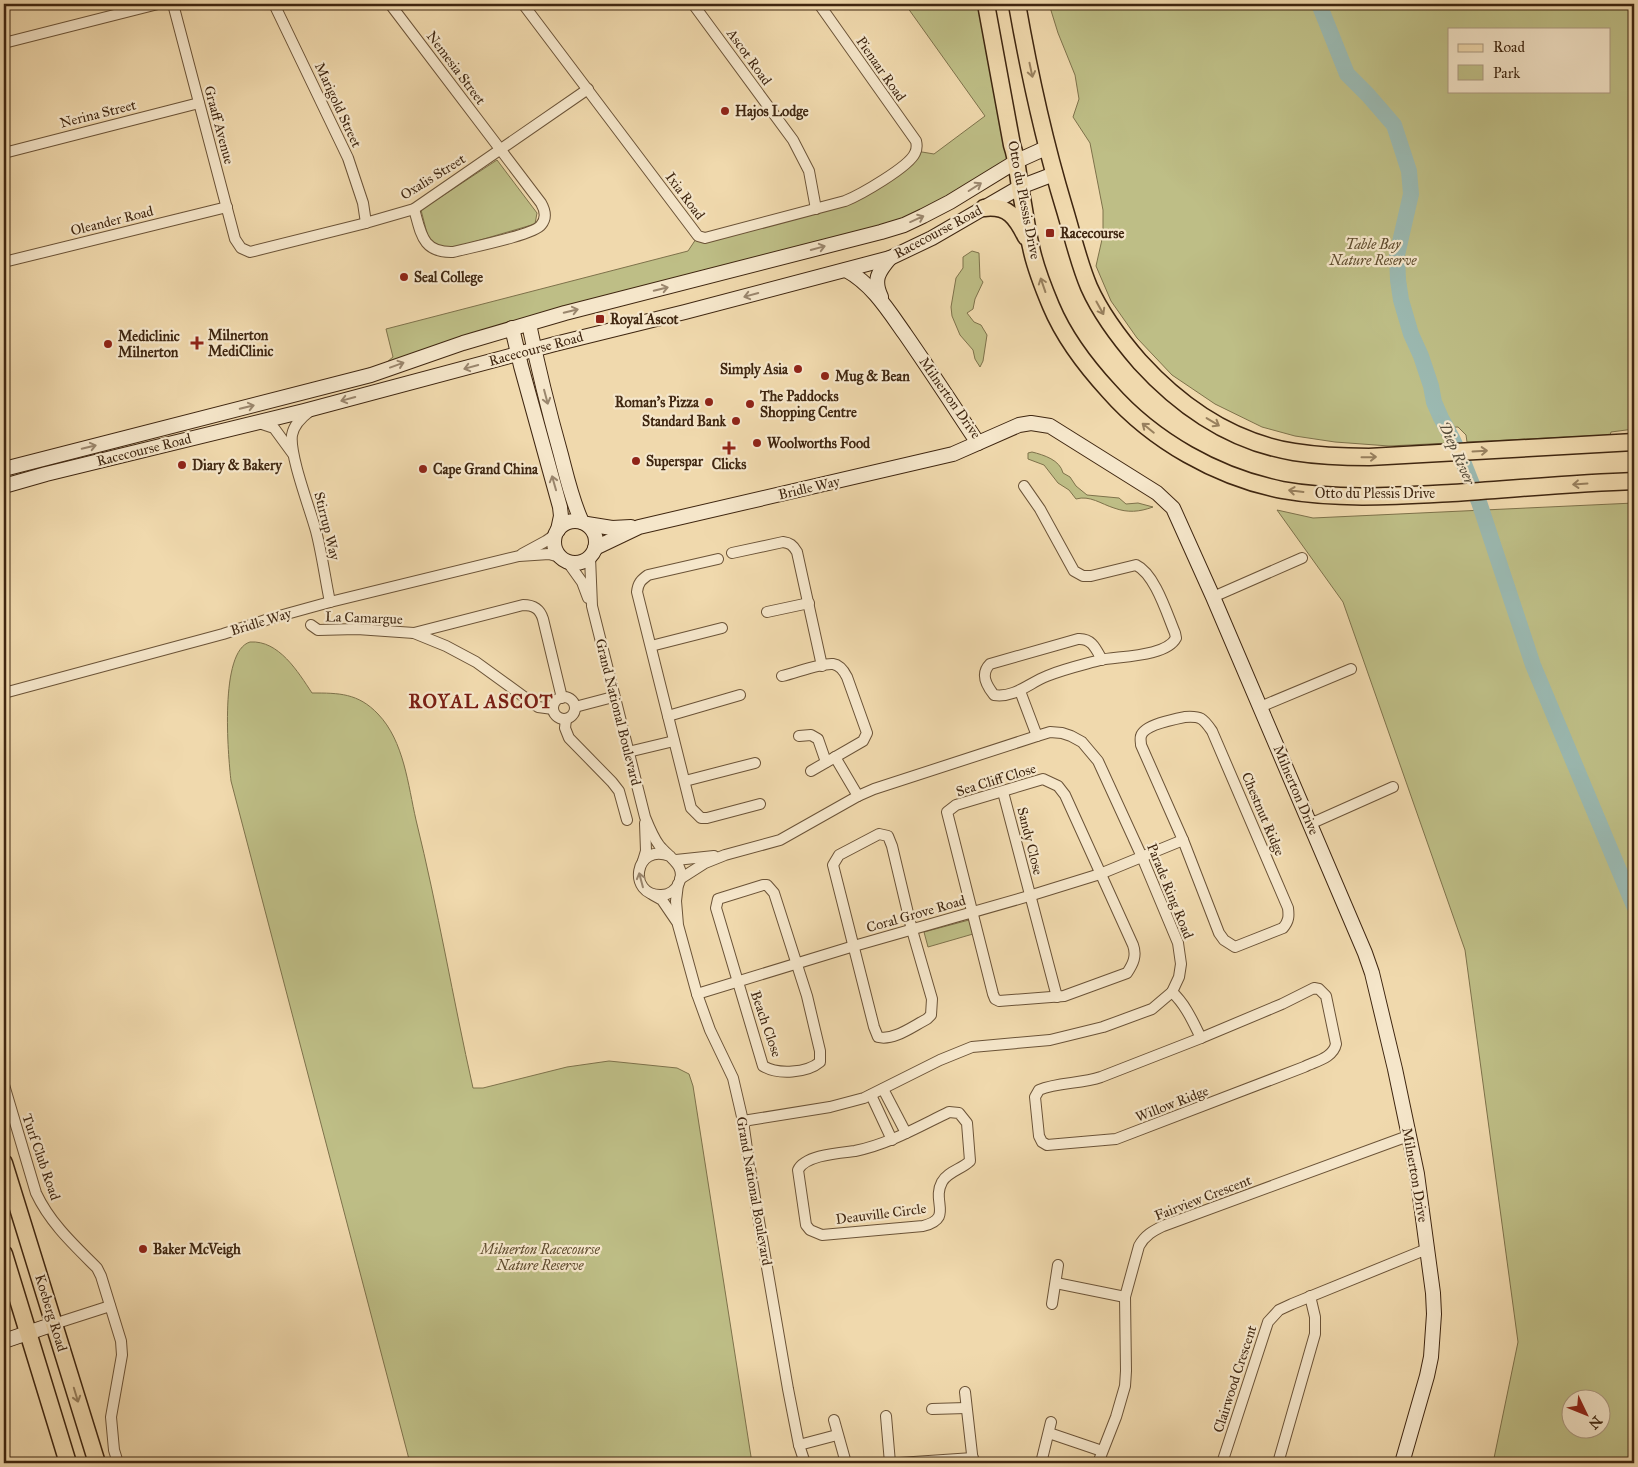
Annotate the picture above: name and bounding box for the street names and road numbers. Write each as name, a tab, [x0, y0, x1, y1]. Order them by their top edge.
street label: Ascot Road	[722, 25, 775, 88]
street label: Nemesia Street	[423, 28, 489, 108]
street label: Pienaar Road	[852, 33, 910, 105]
street label: Marigold Street	[311, 60, 365, 150]
street label: Graaff Avenue	[200, 84, 238, 166]
street label: Nerina Street	[58, 96, 138, 132]
street label: Otto du Plessis Drive	[1004, 139, 1044, 261]
street label: Oxalis Street	[397, 150, 469, 204]
street label: Ixia Road	[662, 169, 708, 223]
street label: Racecourse Road	[891, 202, 985, 262]
street label: Oleander Road	[69, 203, 155, 239]
street label: Racecourse Road	[487, 328, 585, 370]
street label: Milnerton Drive	[916, 354, 985, 442]
street label: Racecourse Road	[95, 430, 193, 470]
street label: Bridle Way	[777, 473, 842, 503]
street label: Otto du Plessis Drive	[1315, 485, 1435, 502]
street label: Stirrup Way	[310, 490, 344, 562]
street label: Bridle Way	[228, 605, 294, 639]
street label: La Camargue	[325, 608, 403, 628]
street label: Grand National Boulevard	[592, 637, 644, 787]
street label: Milnerton Drive	[1269, 743, 1323, 838]
street label: Sea Cliff Close	[954, 760, 1038, 800]
street label: Chestnut Ridge	[1238, 770, 1288, 858]
street label: Sandy Close	[1013, 805, 1047, 877]
street label: Parade Ring Road	[1143, 841, 1197, 941]
street label: Coral Grove Road	[864, 892, 968, 936]
street label: Beach Close	[747, 989, 785, 1060]
street label: Willow Ridge	[1133, 1082, 1211, 1126]
street label: Turf Club Road	[18, 1112, 64, 1202]
street label: Grand National Boulevard	[733, 1115, 775, 1267]
street label: Milnerton Drive	[1398, 1126, 1432, 1224]
street label: Fairview Crescent	[1152, 1172, 1254, 1224]
street label: Deauville Circle	[835, 1200, 927, 1228]
street label: Koeberg Road	[31, 1272, 71, 1354]
street label: Clairwood Crescent	[1210, 1323, 1260, 1435]

